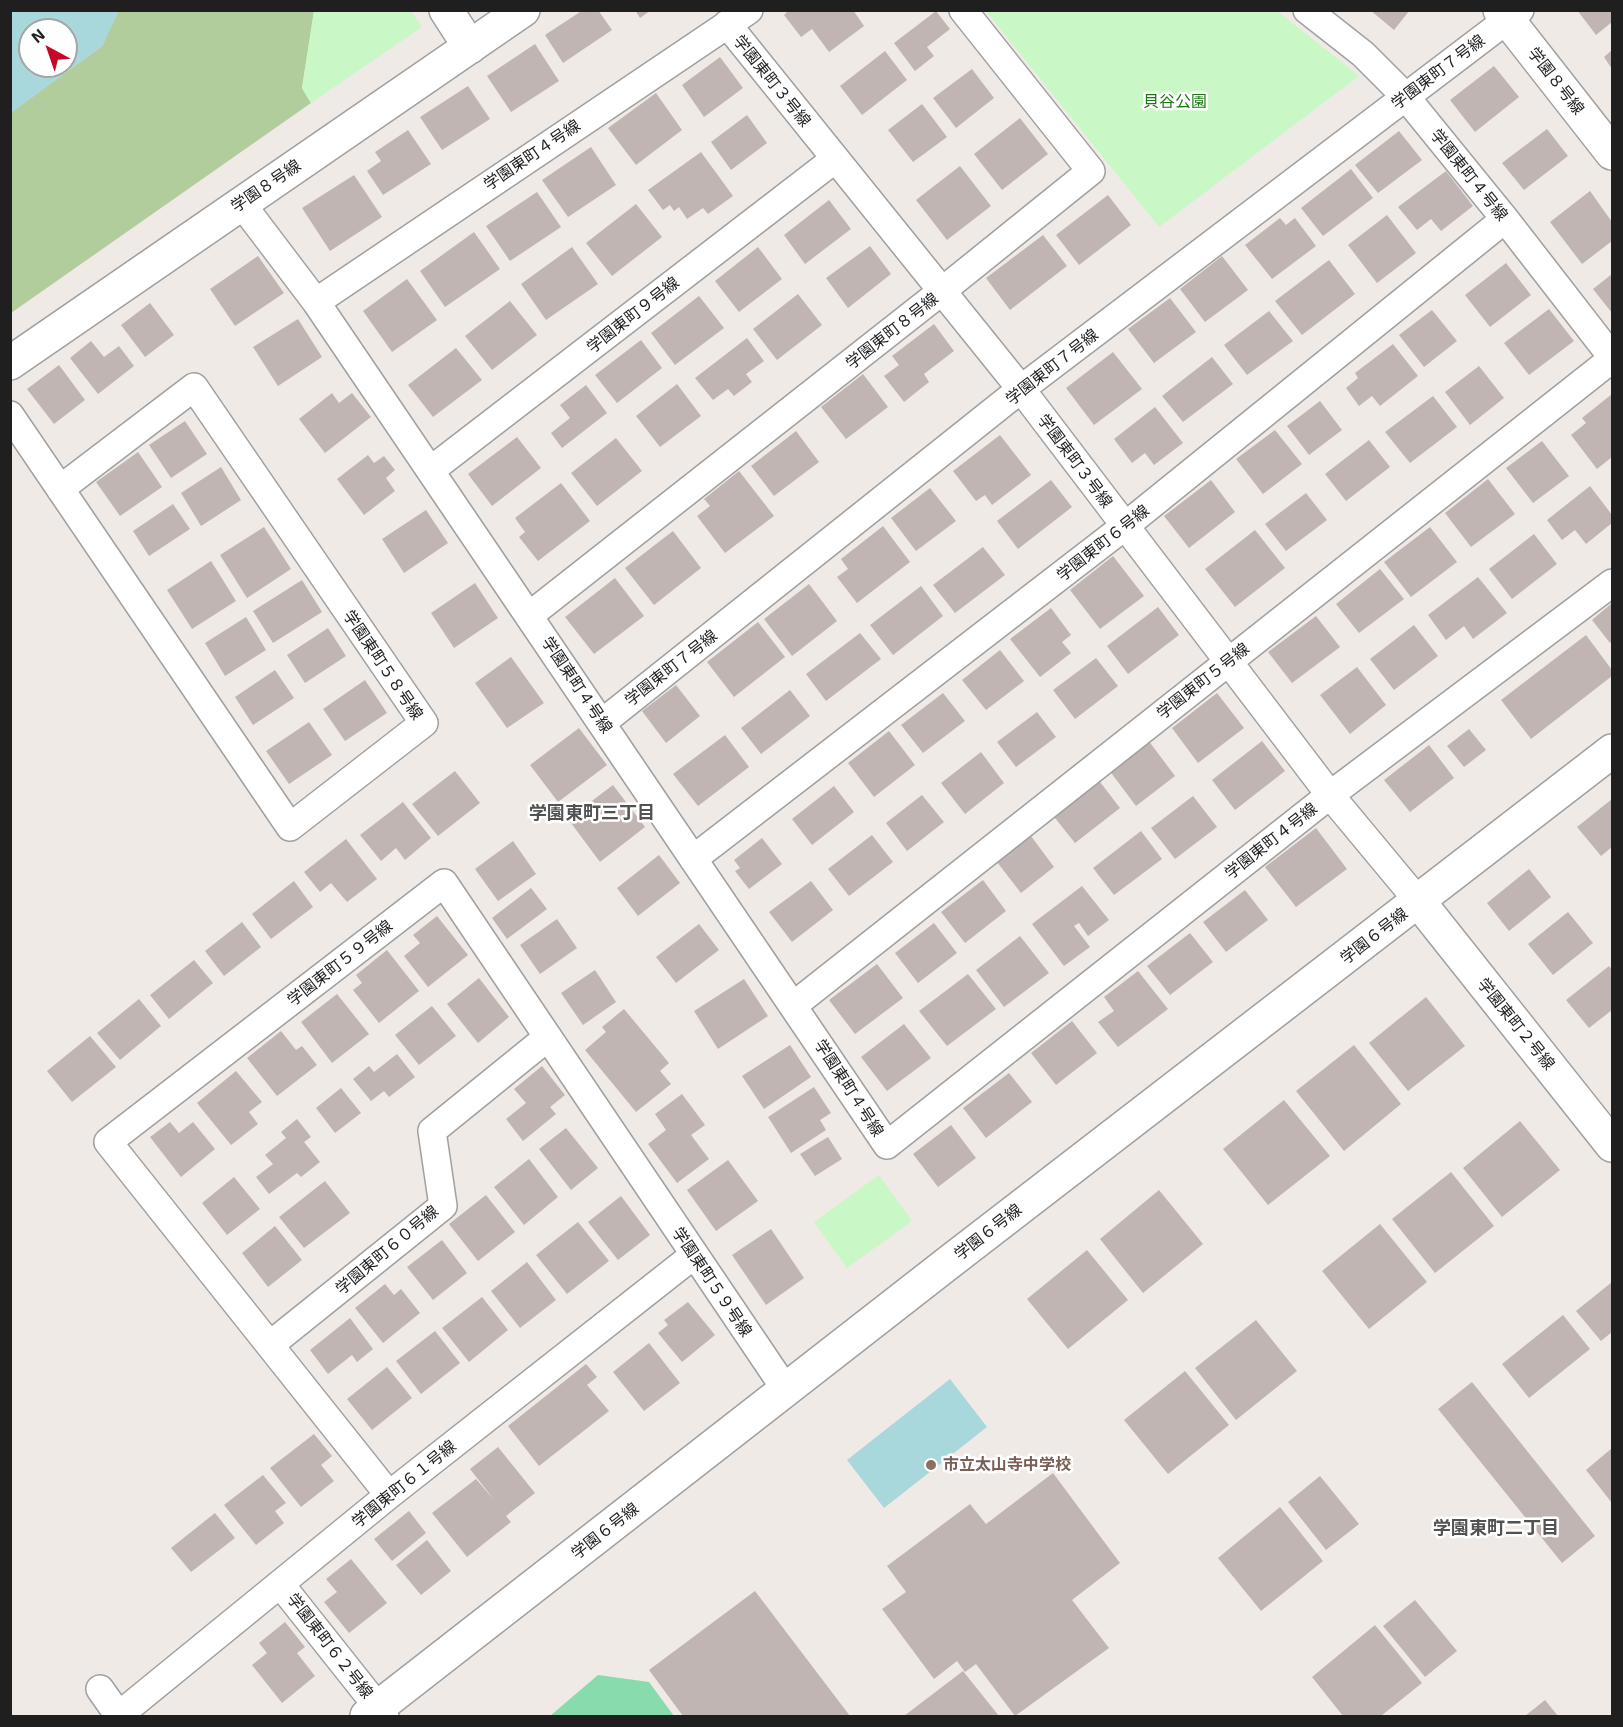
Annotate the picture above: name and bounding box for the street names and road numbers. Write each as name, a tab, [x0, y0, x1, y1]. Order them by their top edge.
street label: 学園東町３号線	[729, 31, 815, 131]
street label: 学園東町７号線	[1387, 31, 1489, 113]
street label: 学園８号線	[1524, 44, 1588, 118]
street label: 学園東町４号線	[480, 116, 584, 194]
street label: 学園東町４号線	[1426, 125, 1512, 225]
street label: 学園８号線	[227, 156, 305, 216]
street label: 学園東町９号線	[583, 273, 683, 357]
street label: 学園東町８号線	[842, 289, 942, 373]
street label: 学園東町７号線	[1002, 325, 1102, 409]
street label: 学園東町３号線	[1034, 410, 1116, 512]
street label: 学園東町６号線	[1053, 501, 1153, 585]
street label: 学園東町５８号線	[339, 607, 427, 723]
street label: 学園東町７号線	[621, 626, 721, 710]
street label: 学園東町４号線	[538, 633, 616, 737]
street label: 学園東町５号線	[1153, 639, 1253, 723]
street label: 学園東町４号線	[1221, 799, 1321, 883]
street label: 学園６号線	[1337, 904, 1411, 968]
street label: 学園東町５９号線	[284, 916, 396, 1010]
street label: 学園東町２号線	[1473, 974, 1559, 1074]
street label: 学園東町４号線	[810, 1036, 888, 1140]
street label: 学園６号線	[951, 1200, 1025, 1264]
street label: 学園東町６０号線	[332, 1202, 442, 1298]
street label: 学園東町５９号線	[668, 1224, 756, 1340]
street label: 学園東町６１号線	[348, 1436, 460, 1532]
street label: 学園６号線	[568, 1499, 642, 1563]
street label: 学園東町６２号線	[283, 1590, 377, 1702]

